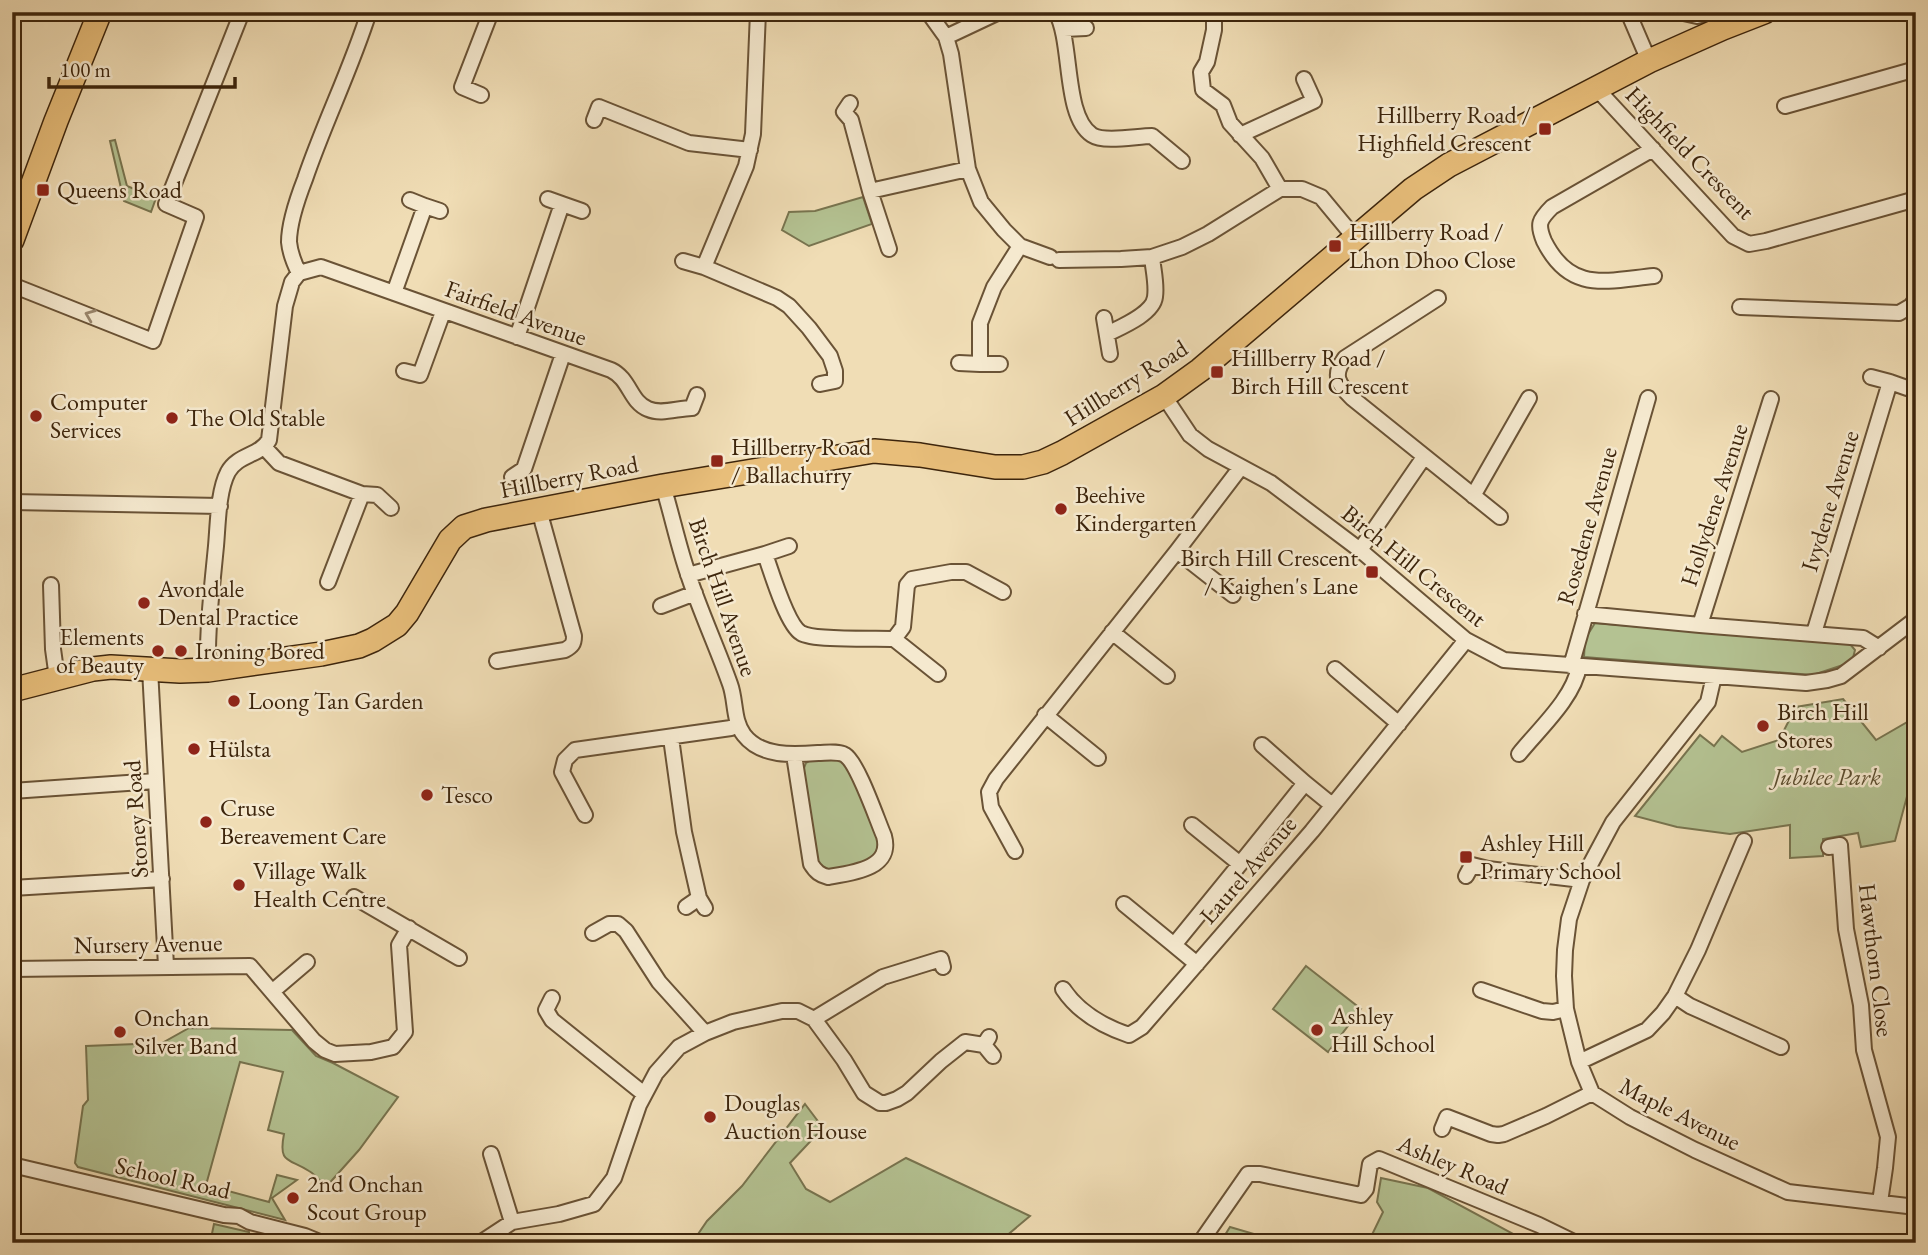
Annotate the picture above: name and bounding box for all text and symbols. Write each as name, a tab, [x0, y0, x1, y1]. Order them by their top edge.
scale bar	[49, 46, 234, 90]
text: 100 m	[60, 56, 111, 83]
street label: Highfield Crescent	[1619, 79, 1762, 226]
place label: Hillberry Road / Highfield Crescent	[1357, 99, 1531, 158]
marker: Hillberry Road / Highfield Crescent	[1537, 121, 1553, 137]
place label: Queens Road	[57, 174, 183, 205]
marker: Queens Road	[35, 182, 51, 198]
place label: Hillberry Road / Lhon Dhoo Close	[1349, 216, 1516, 275]
marker: Hillberry Road / Lhon Dhoo Close	[1327, 238, 1343, 254]
street label: Fairfield Avenue	[441, 273, 591, 352]
one-way arrow	[84, 310, 96, 324]
street label: Hillberry Road	[1058, 332, 1194, 433]
place label: Hillberry Road / Birch Hill Crescent	[1231, 342, 1409, 401]
marker: Hillberry Road / Birch Hill Crescent	[1209, 364, 1225, 380]
place label: Computer Services	[50, 386, 148, 445]
place label: The Old Stable	[186, 402, 325, 433]
marker: Computer Services	[28, 408, 44, 424]
marker: The Old Stable	[164, 410, 180, 426]
street label: Hollydene Avenue	[1673, 419, 1754, 590]
street label: Ivydene Avenue	[1793, 427, 1866, 575]
place label: Hillberry Road / Ballachurry	[731, 431, 872, 490]
street label: Rosedene Avenue	[1549, 443, 1624, 609]
street label: Hillberry Road	[497, 448, 641, 505]
marker: Hillberry Road / Ballachurry	[709, 453, 725, 469]
place label: Beehive Kindergarten	[1075, 479, 1197, 538]
street label: Birch Hill Crescent	[1336, 498, 1493, 634]
marker: Beehive Kindergarten	[1053, 501, 1069, 517]
street label: Birch Hill Avenue	[682, 514, 765, 680]
place label: Birch Hill Crescent / Kaighen's Lane	[1180, 542, 1358, 601]
marker: Birch Hill Crescent / Kaighen's Lane	[1364, 564, 1380, 580]
place label: Avondale Dental Practice	[157, 573, 298, 632]
marker: Avondale Dental Practice	[136, 595, 152, 611]
place label: Elements of Beauty	[56, 621, 144, 680]
place label: Ironing Bored	[195, 635, 326, 666]
marker: Elements of Beauty	[150, 643, 166, 659]
marker: Ironing Bored	[173, 643, 189, 659]
place label: Loong Tan Garden	[248, 685, 424, 716]
marker: Loong Tan Garden	[226, 693, 242, 709]
place label: Birch Hill Stores	[1777, 696, 1869, 755]
marker: Birch Hill Stores	[1755, 718, 1771, 734]
place label: Hülsta	[208, 733, 271, 764]
marker: Hülsta	[186, 741, 202, 757]
street label: Stoney Road	[116, 758, 155, 879]
park label: Jubilee Park	[1768, 761, 1881, 792]
place label: Tesco	[441, 779, 493, 810]
marker: Tesco	[419, 787, 435, 803]
place label: Cruse Bereavement Care	[220, 792, 386, 851]
street label: Laurel Avenue	[1192, 809, 1303, 930]
marker: Cruse Bereavement Care	[198, 814, 214, 830]
place label: Ashley Hill Primary School	[1479, 827, 1621, 886]
marker: Ashley Hill Primary School	[1458, 849, 1474, 865]
place label: Village Walk Health Centre	[253, 855, 386, 914]
marker: Village Walk Health Centre	[231, 877, 247, 893]
street label: Hawthorn Close	[1852, 882, 1901, 1038]
street label: Nursery Avenue	[73, 927, 223, 960]
place label: Ashley Hill School	[1330, 1000, 1435, 1059]
place label: Onchan Silver Band	[134, 1002, 238, 1061]
marker: Ashley Hill School	[1309, 1022, 1325, 1038]
marker: Onchan Silver Band	[112, 1024, 128, 1040]
street label: Maple Avenue	[1615, 1070, 1746, 1157]
place label: Douglas Auction House	[723, 1087, 867, 1146]
marker: Douglas Auction House	[702, 1109, 718, 1125]
street label: Ashley Road	[1392, 1127, 1514, 1202]
street label: School Road	[112, 1149, 235, 1206]
place label: 2nd Onchan Scout Group	[307, 1168, 427, 1227]
marker: 2nd Onchan Scout Group	[285, 1190, 301, 1206]

